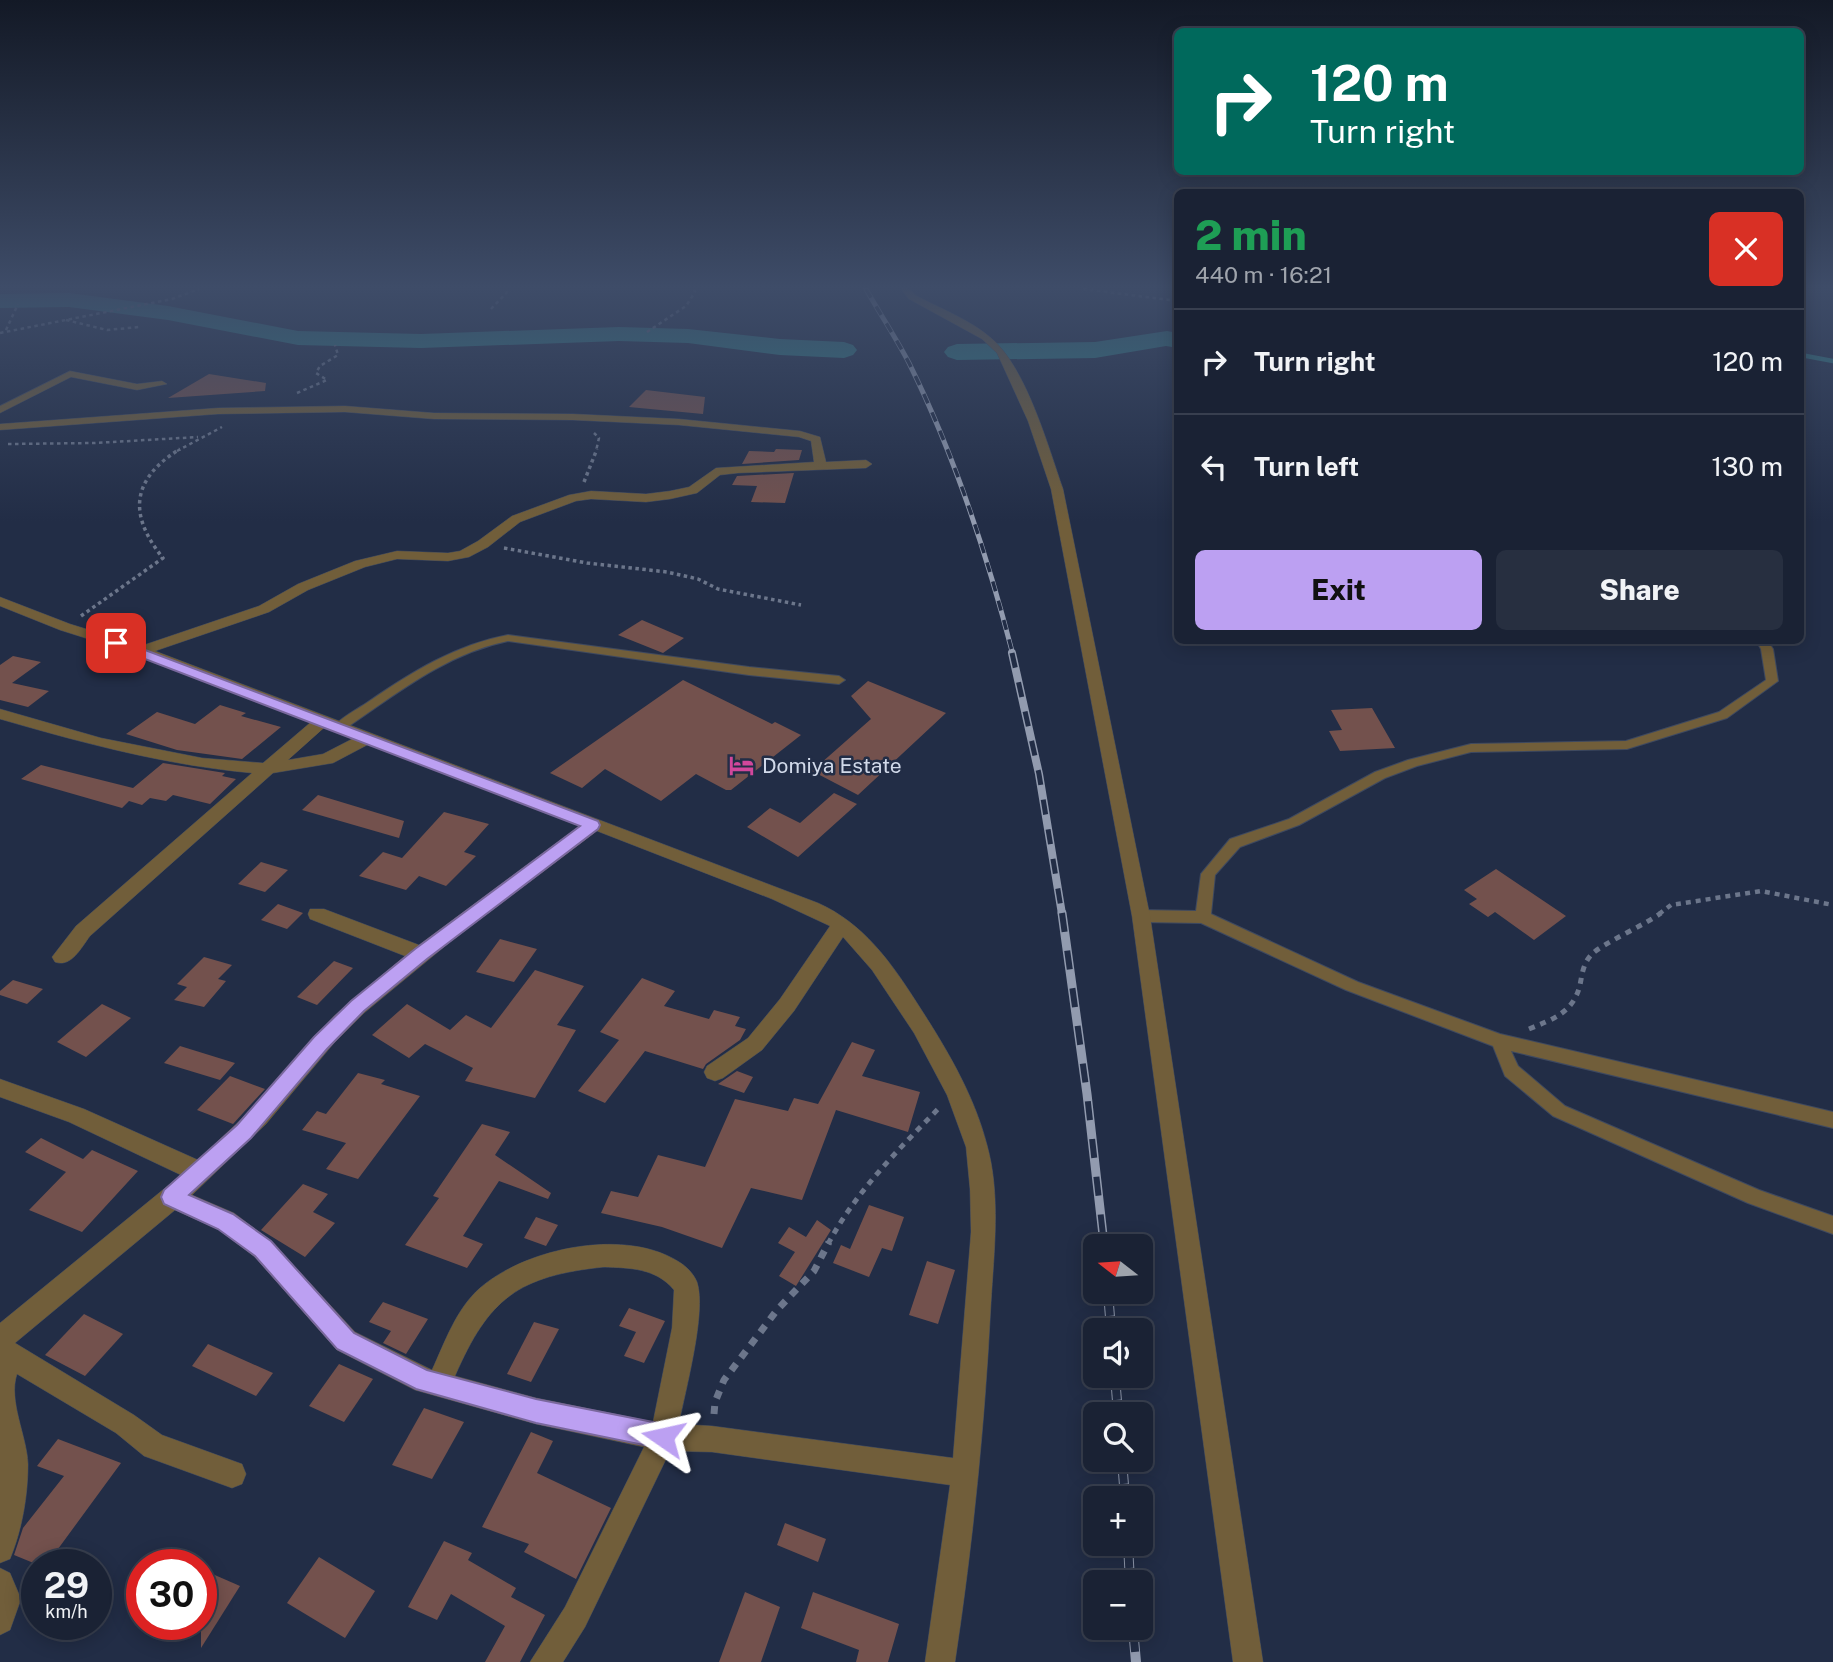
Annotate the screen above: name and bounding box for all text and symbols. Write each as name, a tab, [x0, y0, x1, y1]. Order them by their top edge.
text: 120 m	[1310, 54, 1449, 112]
icon: right	[1195, 56, 1286, 147]
text: Turn right	[1310, 113, 1455, 150]
text: 2 min	[1195, 210, 1307, 259]
button: close	[1709, 212, 1783, 286]
text: 440 m · 16:21	[1195, 261, 1332, 288]
icon: right	[1195, 343, 1233, 381]
text: Turn right	[1254, 346, 1376, 377]
text: 120 m	[1712, 346, 1783, 377]
icon: left	[1195, 448, 1233, 486]
text: Turn left	[1254, 451, 1359, 482]
text: 130 m	[1711, 451, 1783, 482]
button: Exit	[1195, 550, 1482, 630]
button: Share	[1496, 550, 1783, 630]
pin	[86, 613, 146, 673]
icon: arrive	[97, 624, 135, 662]
hotel icon: Domiya Estate	[728, 751, 756, 779]
place label: Domiya Estate	[762, 753, 902, 778]
north arrow	[1083, 1234, 1153, 1304]
map controls	[1083, 1234, 1153, 1640]
button: sound	[1083, 1318, 1153, 1388]
position arrow	[626, 1400, 700, 1474]
button: search	[1083, 1402, 1153, 1472]
button: +	[1083, 1486, 1153, 1556]
speed limit sign: 30	[126, 1549, 217, 1640]
text: 29	[44, 1565, 89, 1606]
button: −	[1083, 1570, 1153, 1640]
text: km/h	[45, 1601, 88, 1622]

